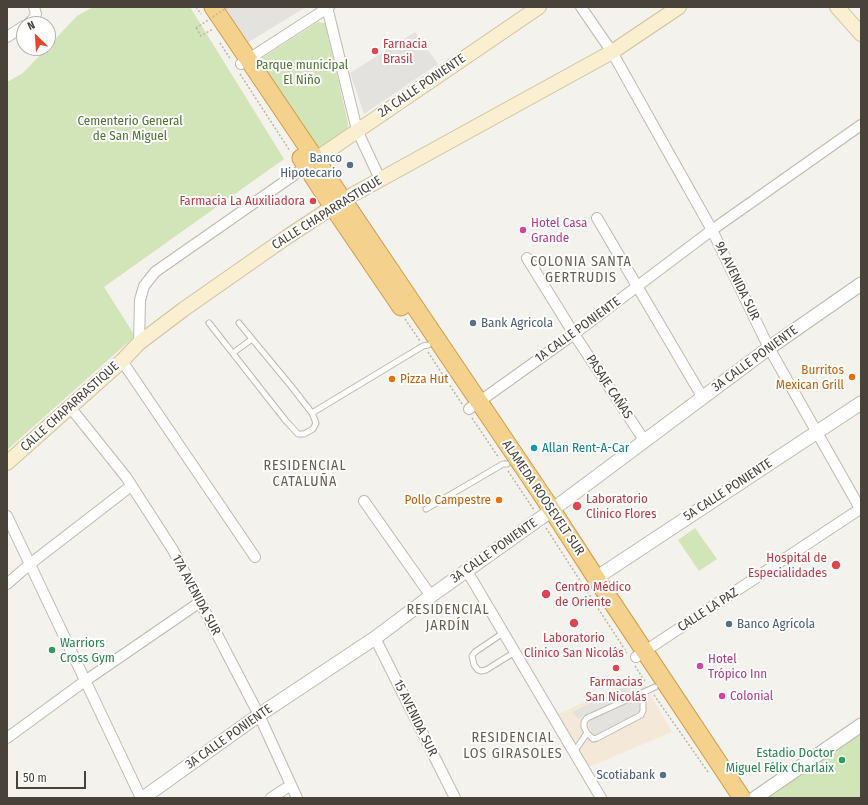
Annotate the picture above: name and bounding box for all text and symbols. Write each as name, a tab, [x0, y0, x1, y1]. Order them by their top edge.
north arrow	[16, 16, 56, 56]
text: N	[25, 18, 37, 33]
place label: Farnacia Brasil	[383, 36, 427, 67]
marker: Farnacia Brasil	[370, 46, 380, 56]
street label: 2A CALLE PONIENTE	[375, 51, 469, 121]
park label: Parque municipal El Niño	[256, 57, 348, 88]
park label: Cementerio General de San Miguel	[77, 113, 183, 144]
place label: Banco Hipotecario	[280, 150, 342, 181]
marker: Banco Hipotecario	[345, 160, 355, 170]
street label: CALLE CHAPARRASTIQUE	[269, 173, 385, 253]
place label: Farmacia La Auxiliadora	[179, 193, 305, 209]
marker: Farmacia La Auxiliadora	[308, 196, 318, 206]
place label: Hotel Casa Grande	[531, 215, 587, 246]
marker: Hotel Casa Grande	[518, 225, 528, 235]
street label: 9A AVENIDA SUR	[711, 239, 763, 323]
district label: COLONIA SANTA GERTRUDIS	[530, 254, 632, 286]
street label: 1A CALLE PONIENTE	[532, 294, 624, 366]
place label: Bank Agricola	[481, 315, 553, 331]
marker: Bank Agricola	[468, 318, 478, 328]
street label: 3A CALLE PONIENTE	[709, 323, 801, 395]
street label: PASAJE CAÑAS	[582, 352, 636, 422]
street label: CALLE CHAPARRASTIQUE	[18, 359, 122, 455]
place label: Burritos Mexican Grill	[776, 362, 844, 393]
place label: Pizza Hut	[400, 371, 449, 387]
marker: Burritos Mexican Grill	[847, 372, 857, 382]
marker: Pizza Hut	[387, 374, 397, 384]
street label: ALAMEDA ROOSEVELT SUR	[499, 437, 587, 559]
place label: Allan Rent-A-Car	[542, 440, 629, 456]
marker: Allan Rent-A-Car	[529, 443, 539, 453]
street label: 5A CALLE PONIENTE	[681, 456, 775, 524]
district label: RESIDENCIAL CATALUÑA	[263, 458, 347, 490]
place label: Laboratorio Clinico Flores	[586, 491, 656, 522]
place label: Pollo Campestre	[404, 492, 491, 508]
marker: Pollo Campestre	[494, 495, 504, 505]
marker: Laboratorio Clinico Flores	[571, 500, 583, 512]
street label: 3A CALLE PONIENTE	[448, 515, 540, 587]
place label: Hospital de Especialidades	[748, 550, 827, 581]
street label: 17A AVENIDA SUR	[168, 552, 224, 638]
marker: Hospital de Especialidades	[830, 559, 842, 571]
place label: Centro Médico de Oriente	[555, 579, 631, 610]
street label: CALLE LA PAZ	[675, 585, 741, 635]
marker: Centro Médico de Oriente	[540, 588, 552, 600]
district label: RESIDENCIAL JARDÍN	[406, 602, 490, 634]
place label: Banco Agrícola	[737, 616, 815, 632]
marker: Laboratorio Clinico San Nicolás	[568, 617, 580, 629]
marker: Banco Agrícola	[724, 619, 734, 629]
place label: Laboratorio Clinico San Nicolás	[524, 630, 624, 661]
place label: Warriors Cross Gym	[60, 635, 115, 666]
marker: Warriors Cross Gym	[47, 645, 57, 655]
place label: Hotel Trópico Inn	[708, 651, 767, 682]
marker: Hotel Trópico Inn	[695, 661, 705, 671]
marker: Farmacias San Nicolás	[611, 663, 621, 673]
place label: Farmacias San Nicolás	[585, 674, 647, 705]
street label: 15 AVENIDA SUR	[390, 677, 440, 759]
place label: Colonial	[730, 688, 773, 704]
marker: Colonial	[717, 691, 727, 701]
street label: 3A CALLE PONIENTE	[183, 701, 275, 773]
district label: RESIDENCIAL LOS GIRASOLES	[463, 730, 563, 762]
place label: Estadio Doctor Miguel Félix Charlaix	[726, 745, 834, 776]
marker: Estadio Doctor Miguel Félix Charlaix	[837, 755, 847, 765]
scale bar	[18, 763, 88, 789]
place label: Scotiabank	[596, 767, 655, 783]
marker: Scotiabank	[658, 770, 668, 780]
text: 50 m	[23, 771, 47, 785]

